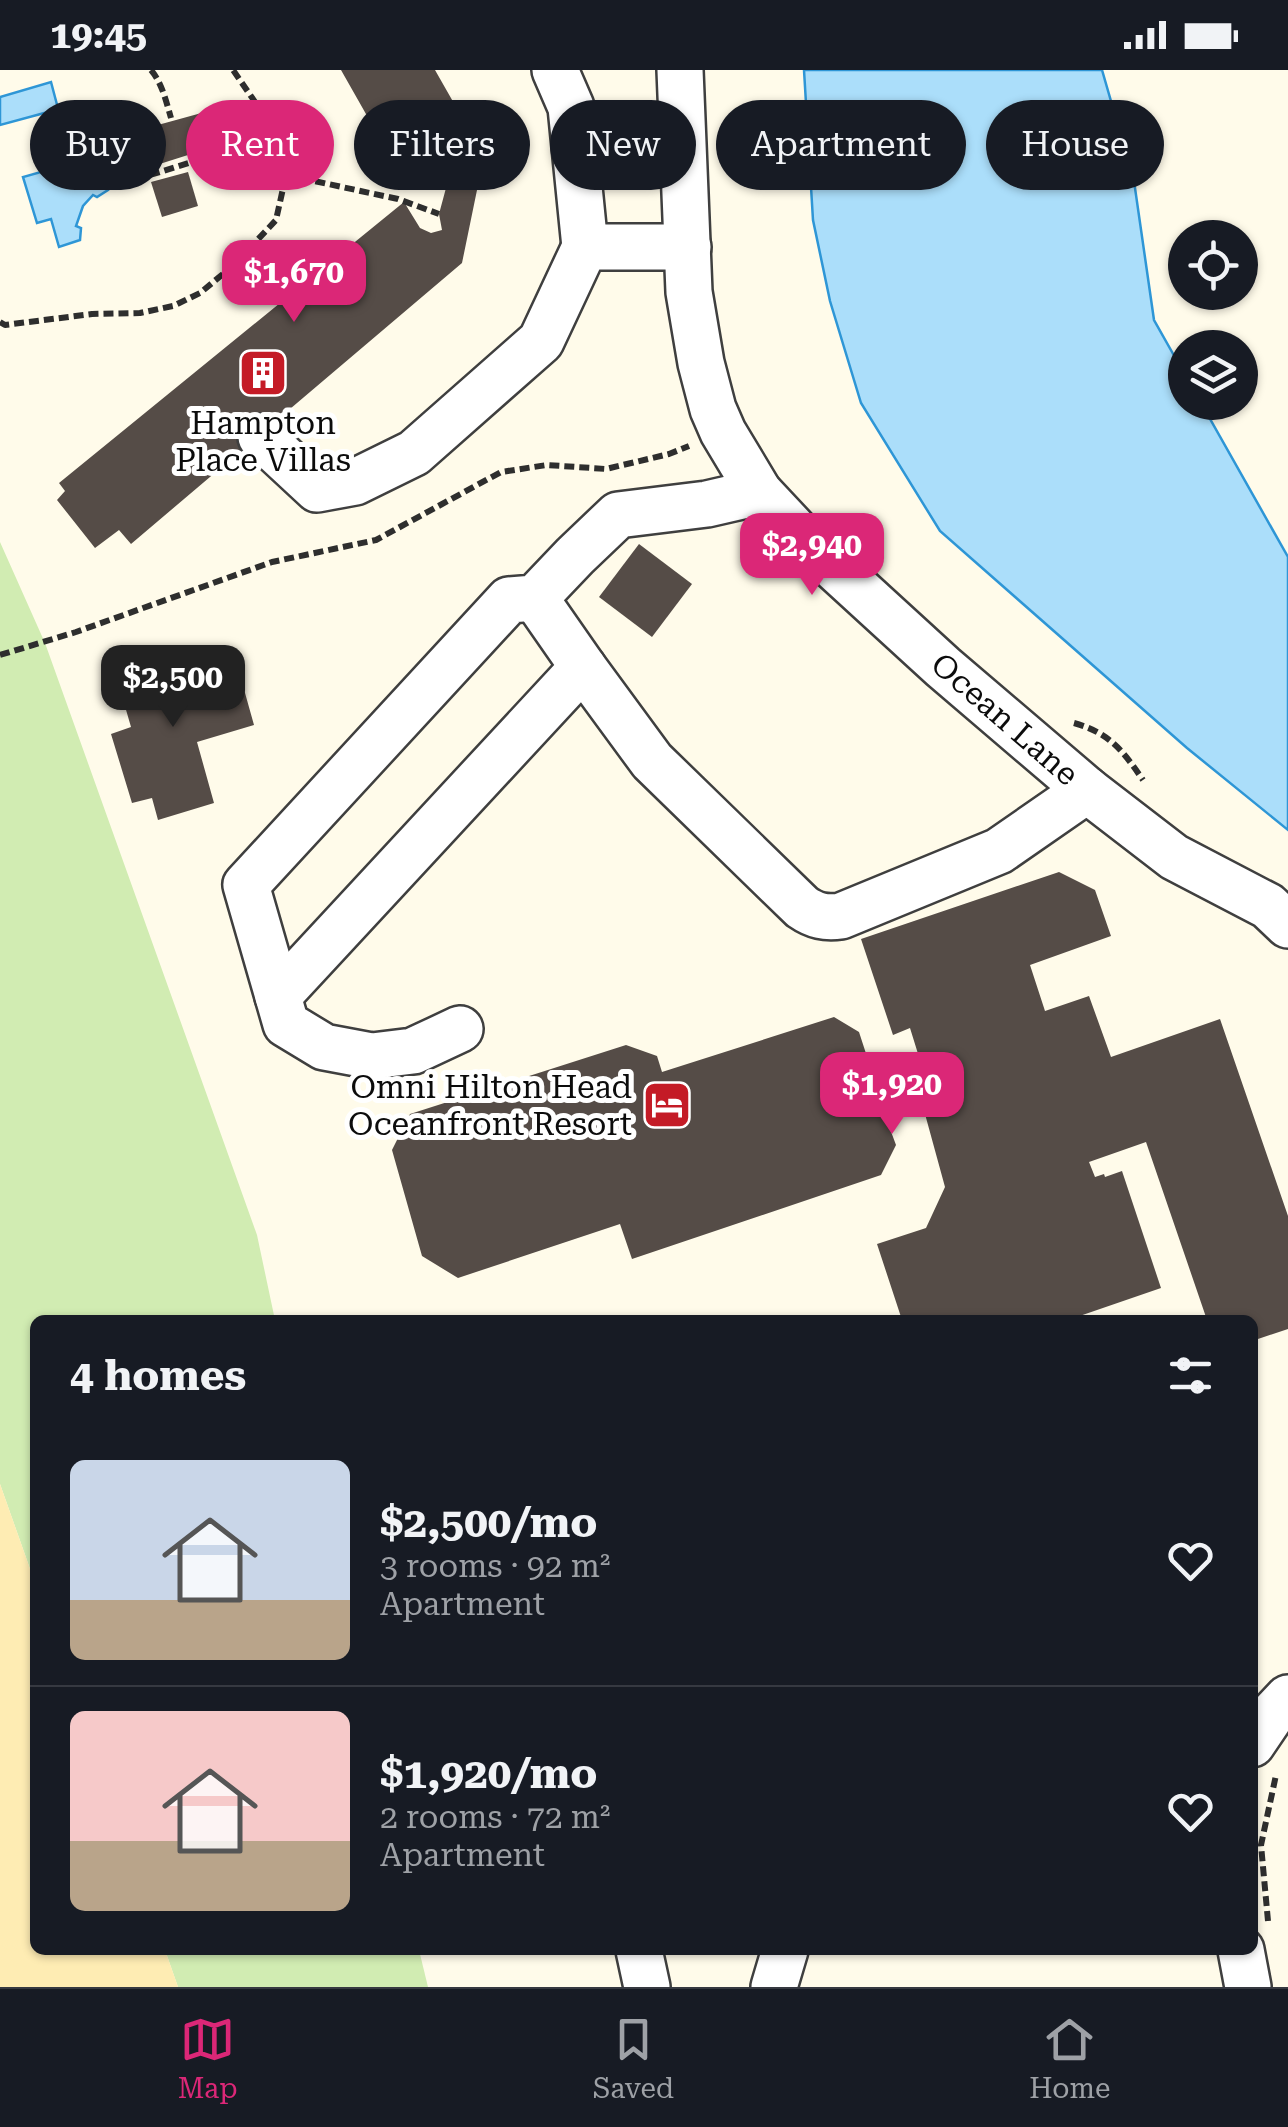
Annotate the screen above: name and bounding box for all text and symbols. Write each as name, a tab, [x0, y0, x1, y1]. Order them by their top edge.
text: 19:45	[50, 13, 147, 57]
chip: Buy	[30, 100, 166, 190]
chip: Rent	[186, 100, 334, 190]
chip: Filters	[354, 100, 530, 190]
chip: New	[550, 100, 696, 190]
chip: Apartment	[716, 100, 966, 190]
chip: House	[986, 100, 1164, 190]
map controls	[1168, 220, 1258, 420]
button: locate	[1168, 220, 1258, 310]
pin: $1,670	[213, 240, 375, 325]
text: $1,670	[244, 253, 344, 291]
button: layers	[1168, 330, 1258, 420]
building icon: Hampton Place Villas	[237, 347, 289, 399]
place label: Hampton Place Villas	[175, 404, 351, 479]
pin: $2,940	[731, 513, 893, 598]
text: $2,940	[762, 526, 862, 564]
pin: $2,500	[92, 645, 254, 730]
street label: Ocean Lane	[924, 645, 1086, 793]
text: $2,500	[123, 658, 223, 696]
pin: $1,920	[811, 1052, 973, 1137]
text: $1,920	[842, 1065, 942, 1103]
place label: Omni Hilton Head Oceanfront Resort	[348, 1068, 632, 1143]
hotel icon: Omni Hilton Head Oceanfront Resort	[641, 1079, 693, 1131]
icon: filters	[1163, 1348, 1218, 1403]
text: 4 homes	[70, 1351, 246, 1400]
text: $2,500/mo	[380, 1498, 597, 1547]
icon: home	[150, 1500, 270, 1620]
icon: heart	[1163, 1533, 1218, 1588]
text: 3 rooms · 92 m²	[380, 1547, 610, 1585]
text: Apartment	[380, 1585, 545, 1623]
text: $1,920/mo	[380, 1749, 597, 1798]
icon: home	[150, 1751, 270, 1871]
icon: heart	[1163, 1784, 1218, 1839]
text: 2 rooms · 72 m²	[380, 1798, 610, 1836]
text: Apartment	[380, 1836, 545, 1874]
tab: Map	[178, 2012, 238, 2105]
tab: Saved	[593, 2012, 674, 2105]
tab: Home	[1029, 2012, 1110, 2105]

